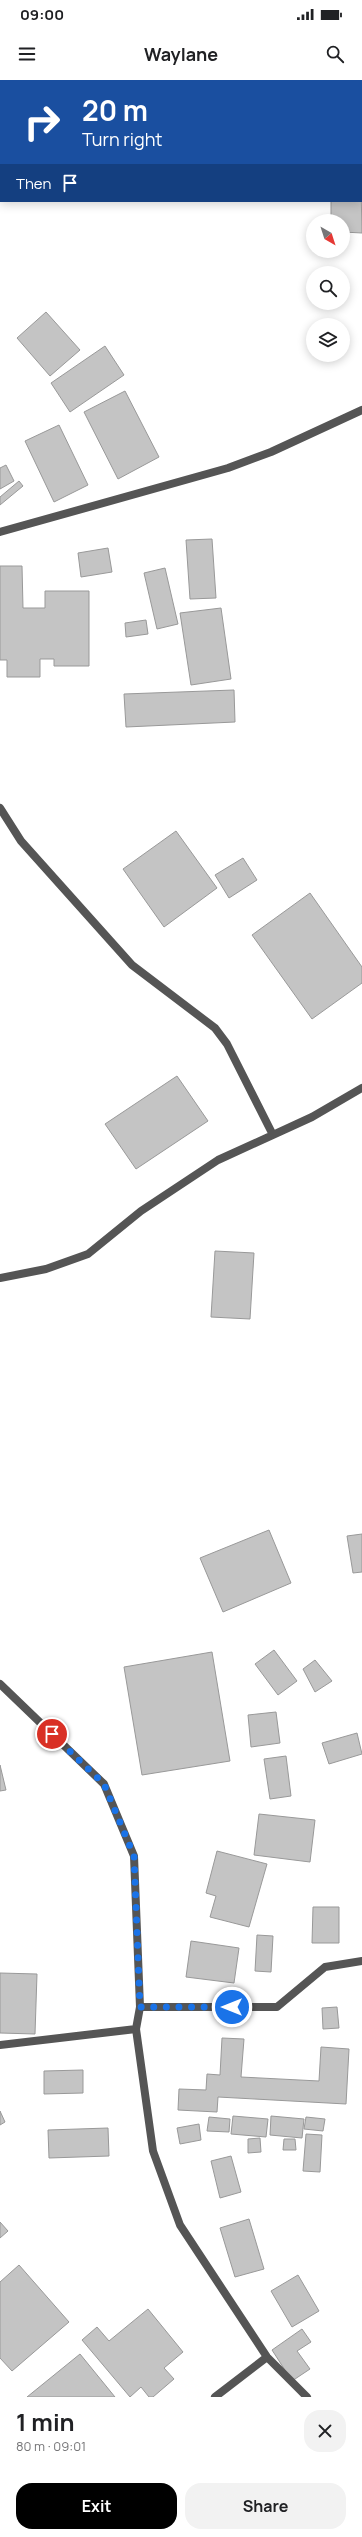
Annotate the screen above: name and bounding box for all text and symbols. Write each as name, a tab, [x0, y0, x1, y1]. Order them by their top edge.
text: 09:00	[20, 4, 64, 25]
text: Waylane	[144, 42, 218, 66]
icon: menu	[16, 43, 38, 65]
icon: search	[324, 43, 346, 65]
text: 20 m	[82, 91, 148, 129]
icon: right	[16, 96, 68, 148]
text: Turn right	[82, 127, 163, 151]
icon: arrive	[59, 172, 81, 194]
text: Then	[16, 173, 51, 194]
north arrow	[306, 214, 350, 258]
map controls	[306, 214, 350, 362]
button: search	[306, 266, 350, 310]
button: layers	[306, 318, 350, 362]
pin	[35, 1717, 69, 1751]
icon: arrive	[41, 1723, 63, 1745]
position arrow	[211, 1986, 253, 2028]
text: 1 min	[16, 2405, 75, 2438]
button: close	[304, 2410, 346, 2452]
text: 80 m · 09:01	[16, 2437, 86, 2455]
button: Exit	[16, 2483, 177, 2529]
button: Share	[185, 2483, 346, 2529]

